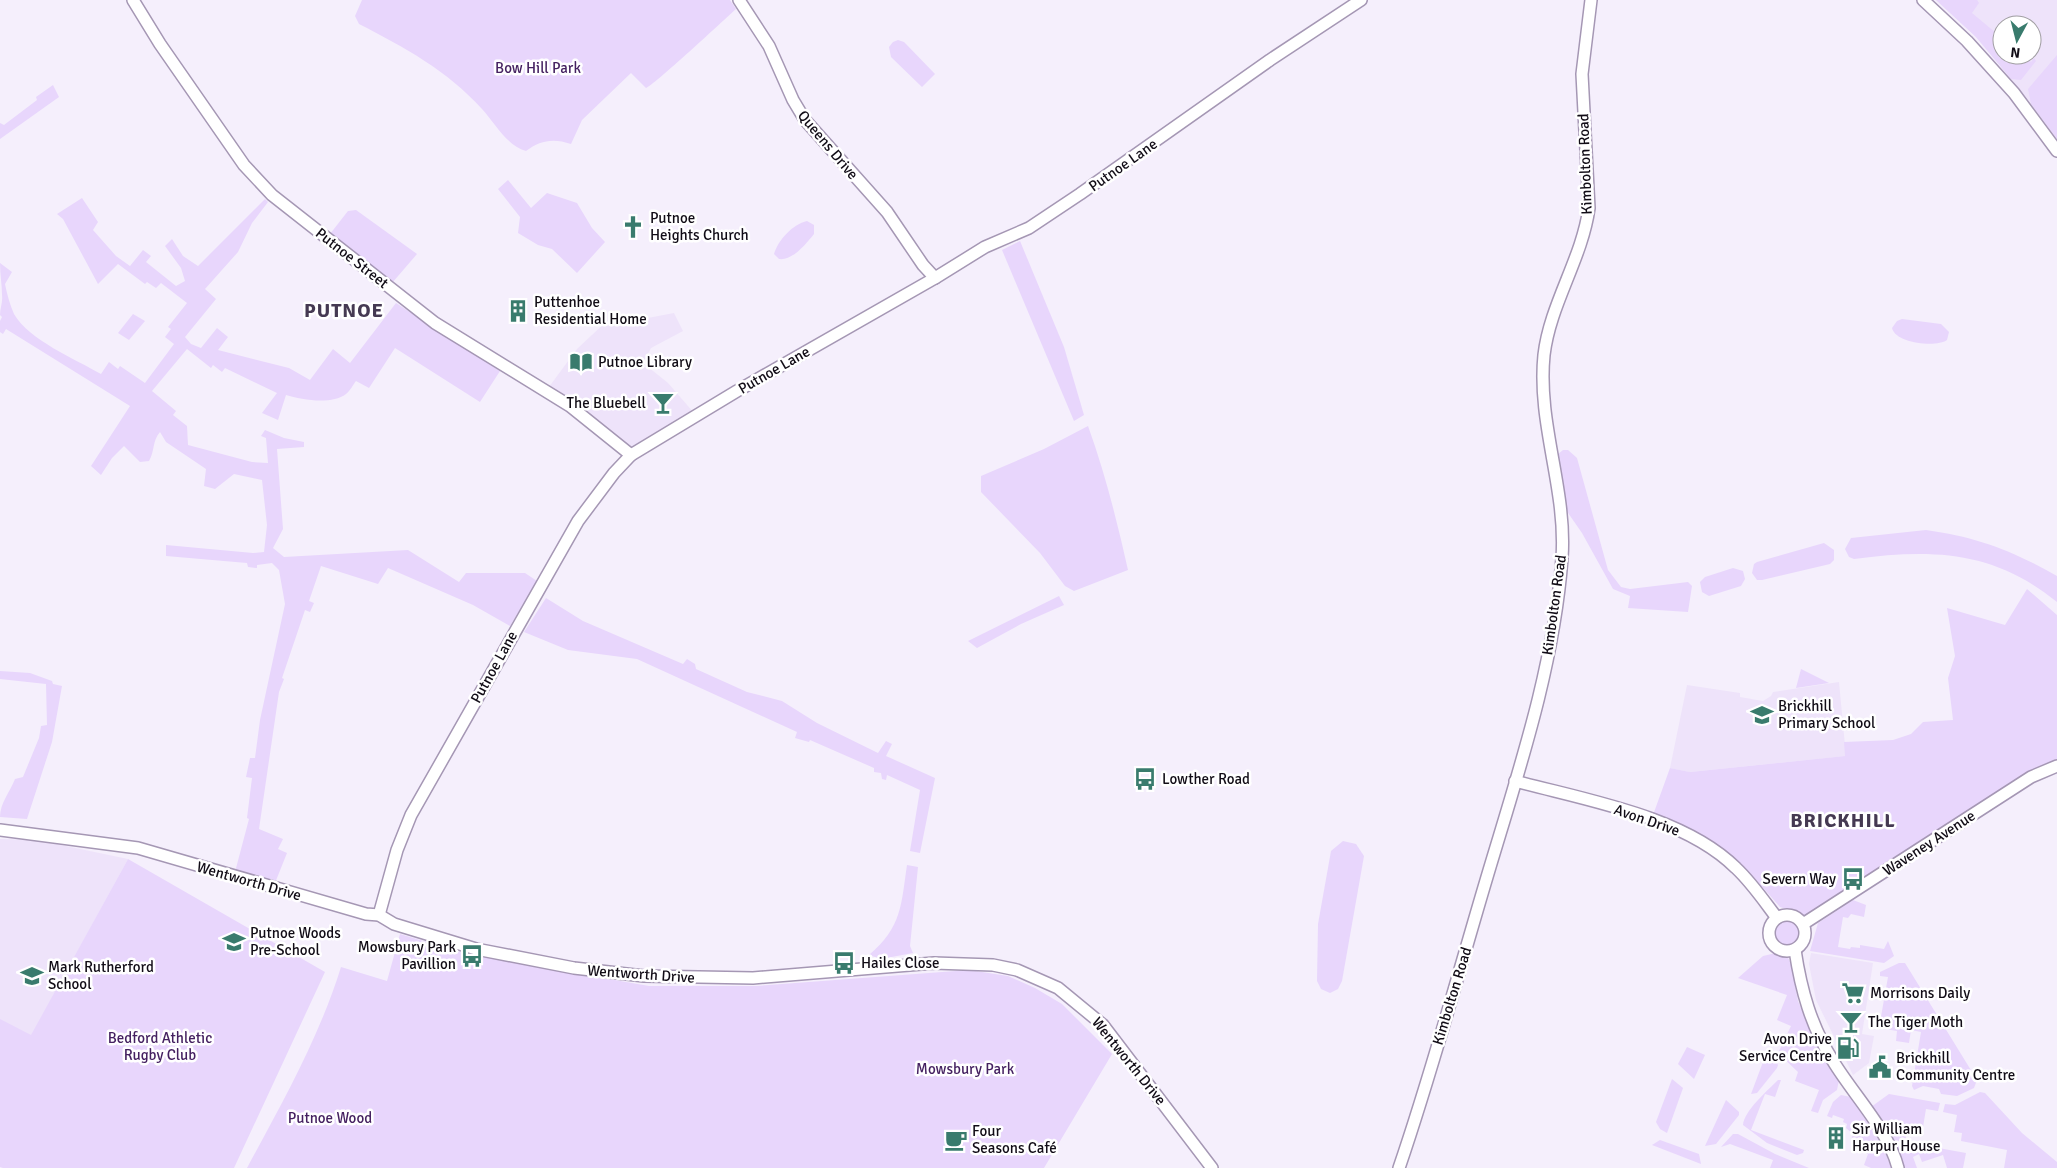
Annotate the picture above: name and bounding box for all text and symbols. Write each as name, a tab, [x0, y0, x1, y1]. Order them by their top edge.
north arrow	[1992, 15, 2042, 65]
text: N	[2010, 43, 2021, 61]
park label: Bow Hill Park	[495, 59, 581, 77]
street label: Queens Drive	[794, 107, 862, 183]
street label: Kimbolton Road	[1574, 113, 1596, 215]
street label: Putnoe Lane	[1085, 135, 1161, 195]
place label: Putnoe Heights Church	[650, 209, 749, 244]
church icon: Putnoe Heights Church	[620, 214, 646, 240]
street label: Putnoe Street	[312, 224, 392, 292]
place label: Puttenhoe Residential Home	[534, 293, 647, 328]
district label: PUTNOE	[304, 298, 384, 323]
building icon: Puttenhoe Residential Home	[505, 298, 531, 324]
street label: Putnoe Lane	[735, 342, 813, 398]
library icon: Putnoe Library	[568, 349, 594, 375]
place label: Putnoe Library	[598, 353, 692, 371]
bar icon: The Bluebell	[650, 390, 676, 416]
place label: The Bluebell	[567, 394, 646, 412]
street label: Kimbolton Road	[1538, 554, 1570, 656]
street label: Putnoe Lane	[467, 628, 521, 706]
place label: Brickhill Primary School	[1778, 697, 1875, 732]
school or university icon: Brickhill Primary School	[1749, 702, 1775, 728]
bus stop icon: Lowther Road	[1132, 766, 1158, 792]
place label: Lowther Road	[1162, 770, 1250, 788]
street label: Avon Drive	[1612, 800, 1682, 840]
street label: Waveney Avenue	[1879, 806, 1979, 880]
district label: BRICKHILL	[1790, 808, 1896, 833]
street label: Wentworth Drive	[195, 857, 303, 905]
bus stop icon: Severn Way	[1840, 866, 1866, 892]
place label: Severn Way	[1763, 870, 1836, 888]
place label: Putnoe Woods Pre-School	[250, 924, 341, 959]
school or university icon: Putnoe Woods Pre-School	[221, 929, 247, 955]
place label: Mowsbury Park Pavillion	[358, 938, 456, 973]
bus stop icon: Mowsbury Park Pavillion	[459, 943, 485, 969]
street label: Kimbolton Road	[1429, 945, 1475, 1047]
bus stop icon: Hailes Close	[831, 950, 857, 976]
place label: Hailes Close	[861, 954, 940, 972]
place label: Mark Rutherford School	[48, 958, 154, 993]
street label: Wentworth Drive	[587, 961, 695, 987]
school or university icon: Mark Rutherford School	[19, 963, 45, 989]
supermarket icon: Morrisons Daily	[1840, 980, 1866, 1006]
place label: Morrisons Daily	[1870, 984, 1970, 1002]
bar icon: The Tiger Moth	[1838, 1009, 1864, 1035]
street label: Wentworth Drive	[1088, 1013, 1170, 1109]
place label: The Tiger Moth	[1868, 1013, 1963, 1031]
park label: Bedford Athletic Rugby Club	[108, 1029, 212, 1064]
place label: Avon Drive Service Centre	[1739, 1030, 1832, 1065]
fuel station icon: Avon Drive Service Centre	[1835, 1035, 1861, 1061]
place label: Brickhill Community Centre	[1896, 1049, 2015, 1084]
public building icon: Brickhill Community Centre	[1867, 1054, 1893, 1080]
park label: Mowsbury Park	[916, 1060, 1015, 1078]
park label: Putnoe Wood	[288, 1109, 372, 1127]
place label: Sir William Harpur House	[1852, 1120, 1940, 1155]
place label: Four Seasons Café	[972, 1122, 1057, 1157]
building icon: Sir William Harpur House	[1823, 1125, 1849, 1151]
cafe icon: Four Seasons Café	[943, 1127, 969, 1153]

